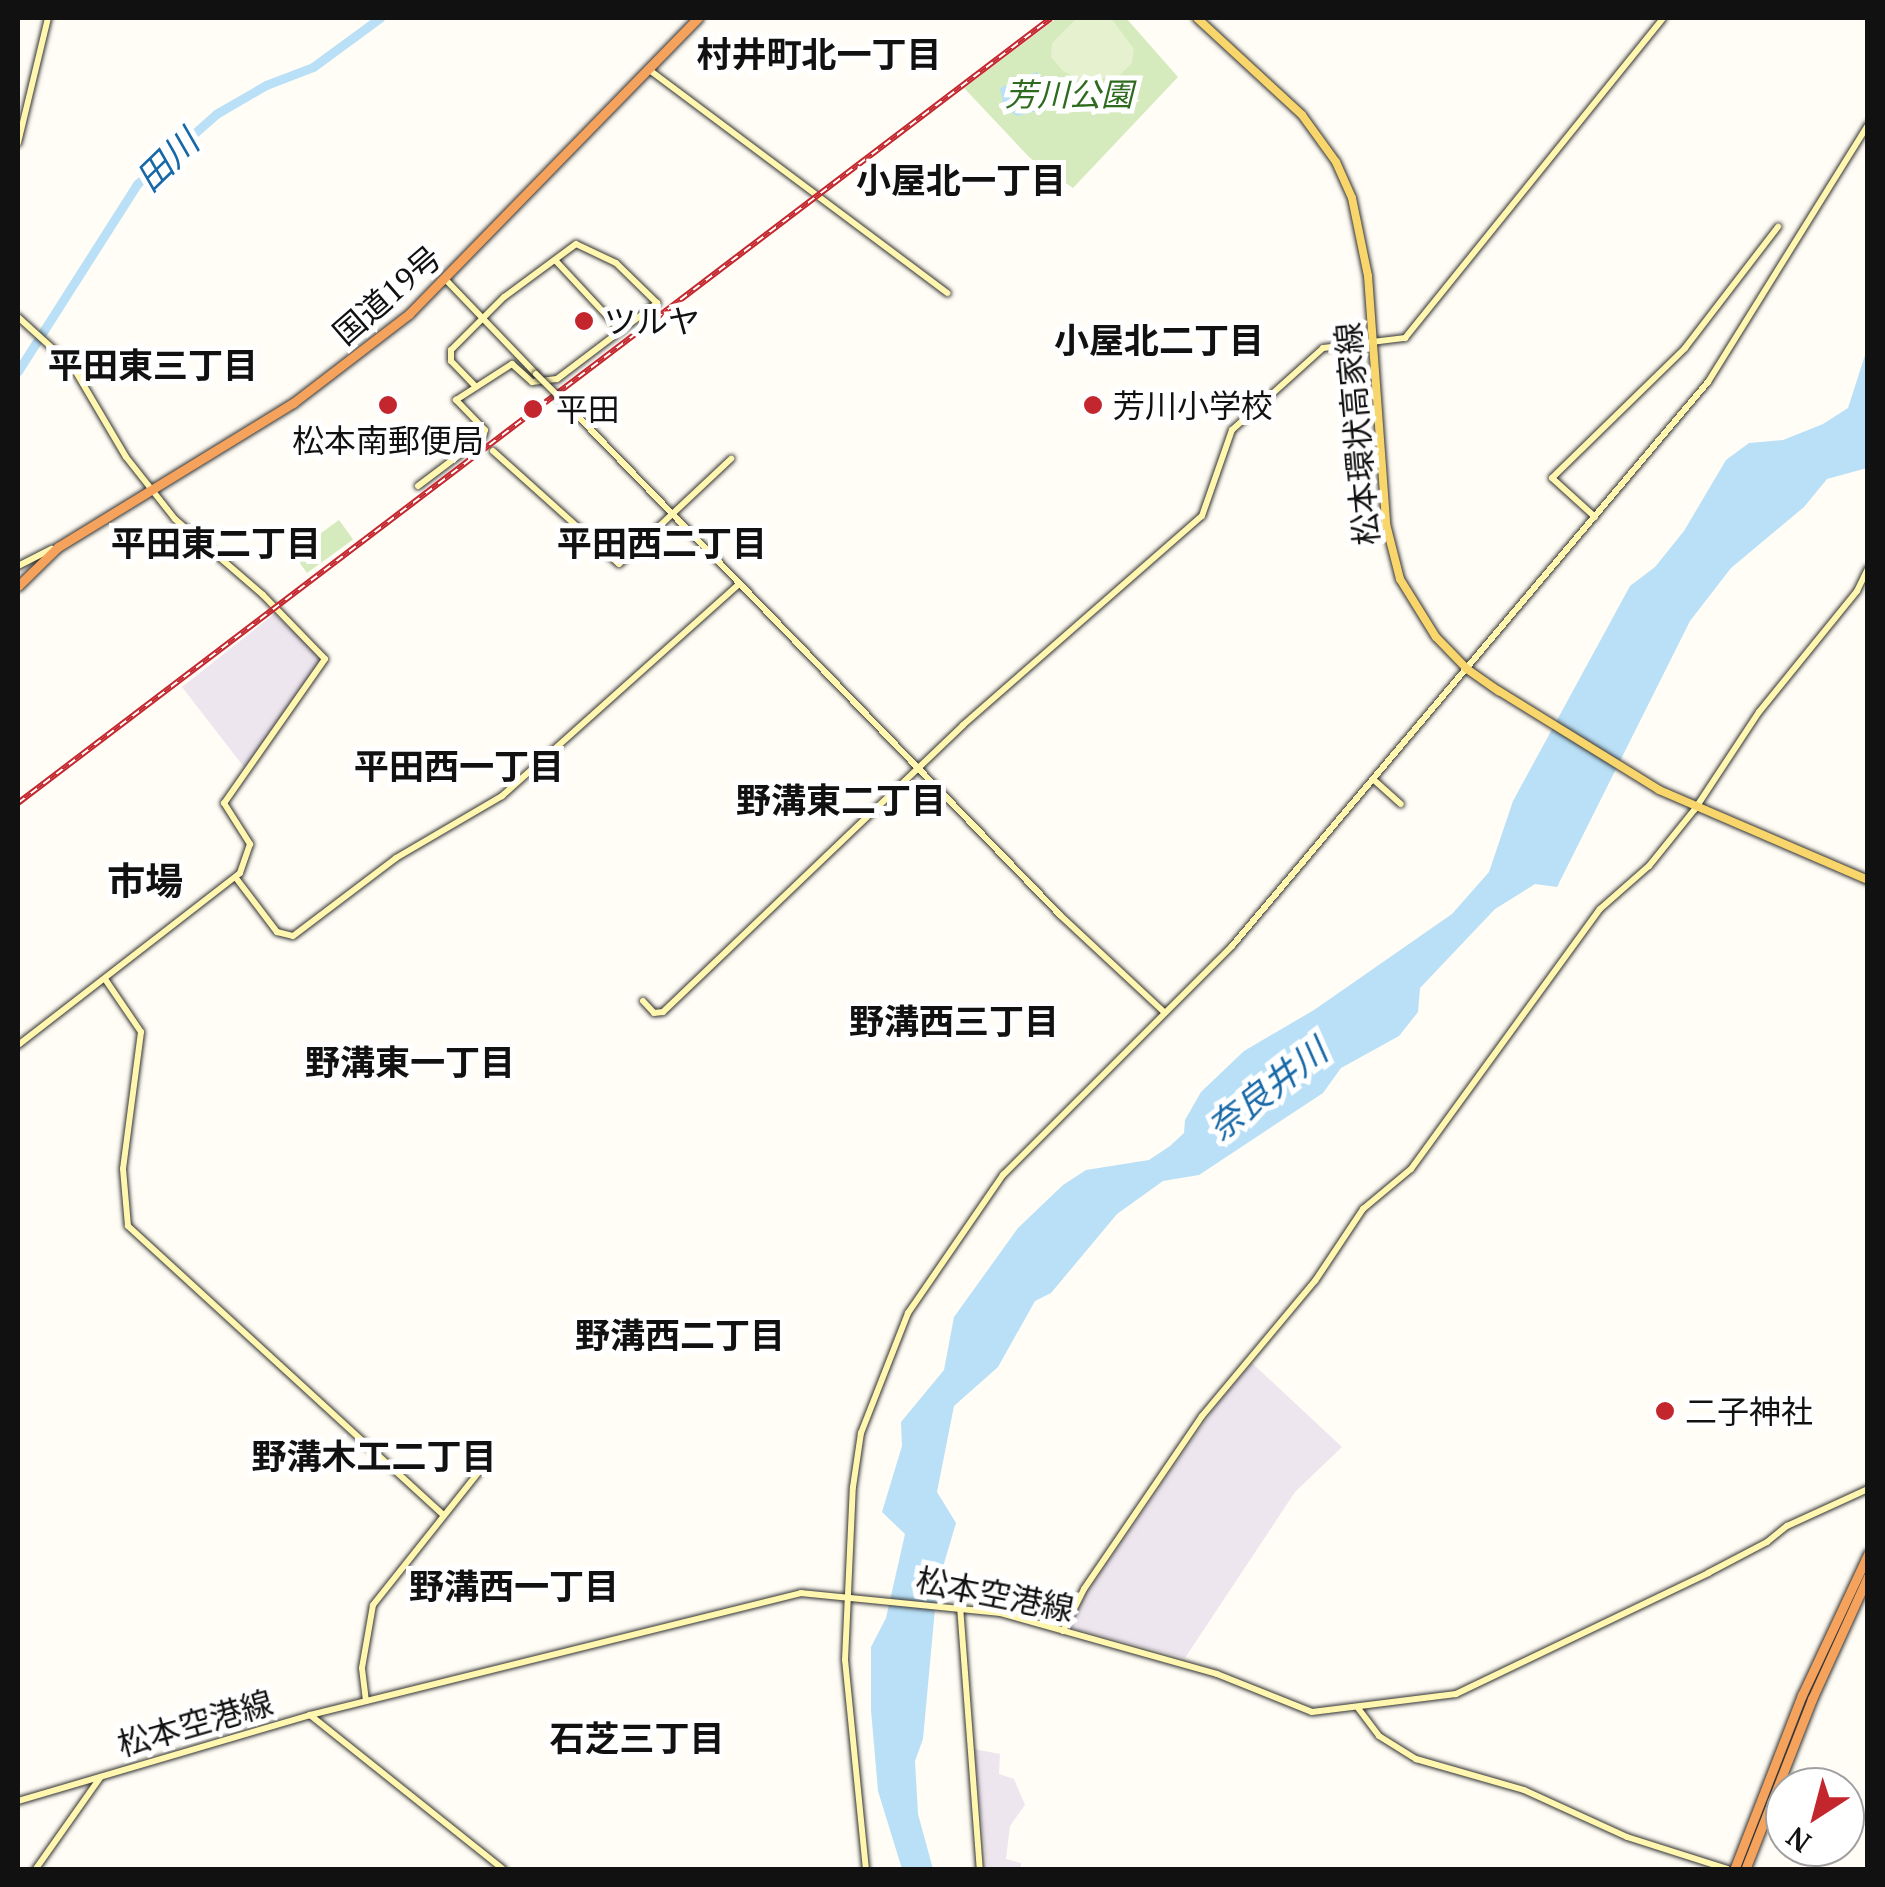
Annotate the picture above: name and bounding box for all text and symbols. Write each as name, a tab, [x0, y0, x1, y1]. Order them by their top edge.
district label: 村井町北一丁目	[697, 33, 941, 75]
park label: 芳川公園	[1005, 75, 1133, 113]
water label: 田川	[127, 121, 207, 199]
district label: 小屋北一丁目	[856, 159, 1066, 201]
street label: 国道19号	[325, 238, 449, 352]
place label: ツルヤ	[604, 302, 700, 340]
marker: ツルヤ	[573, 310, 595, 332]
district label: 小屋北二丁目	[1054, 319, 1264, 361]
street label: 松本環状高家線	[1328, 321, 1386, 547]
district label: 平田東三丁目	[48, 344, 258, 386]
place label: 芳川小学校	[1113, 386, 1273, 424]
place label: 平田	[556, 390, 620, 428]
marker: 松本南郵便局	[377, 394, 399, 416]
marker: 芳川小学校	[1082, 394, 1104, 416]
marker: 平田	[520, 396, 546, 422]
place label: 松本南郵便局	[292, 421, 484, 459]
district label: 平田東二丁目	[111, 522, 321, 564]
district label: 平田西二丁目	[557, 522, 767, 564]
district label: 平田西一丁目	[354, 745, 564, 787]
district label: 野溝東二丁目	[736, 779, 946, 821]
district label: 市場	[107, 859, 183, 905]
district label: 野溝西三丁目	[849, 1000, 1059, 1042]
water label: 奈良井川	[1199, 1029, 1335, 1149]
district label: 野溝東一丁目	[305, 1041, 515, 1083]
district label: 野溝西二丁目	[575, 1314, 785, 1356]
place label: 二子神社	[1685, 1392, 1813, 1430]
marker: 二子神社	[1654, 1400, 1676, 1422]
district label: 野溝木工二丁目	[252, 1435, 496, 1477]
street label: 松本空港線	[913, 1560, 1077, 1628]
district label: 野溝西一丁目	[409, 1565, 619, 1607]
street label: 松本空港線	[113, 1682, 277, 1764]
district label: 石芝三丁目	[550, 1717, 724, 1759]
north arrow	[1765, 1767, 1865, 1867]
text: N	[1779, 1819, 1818, 1861]

